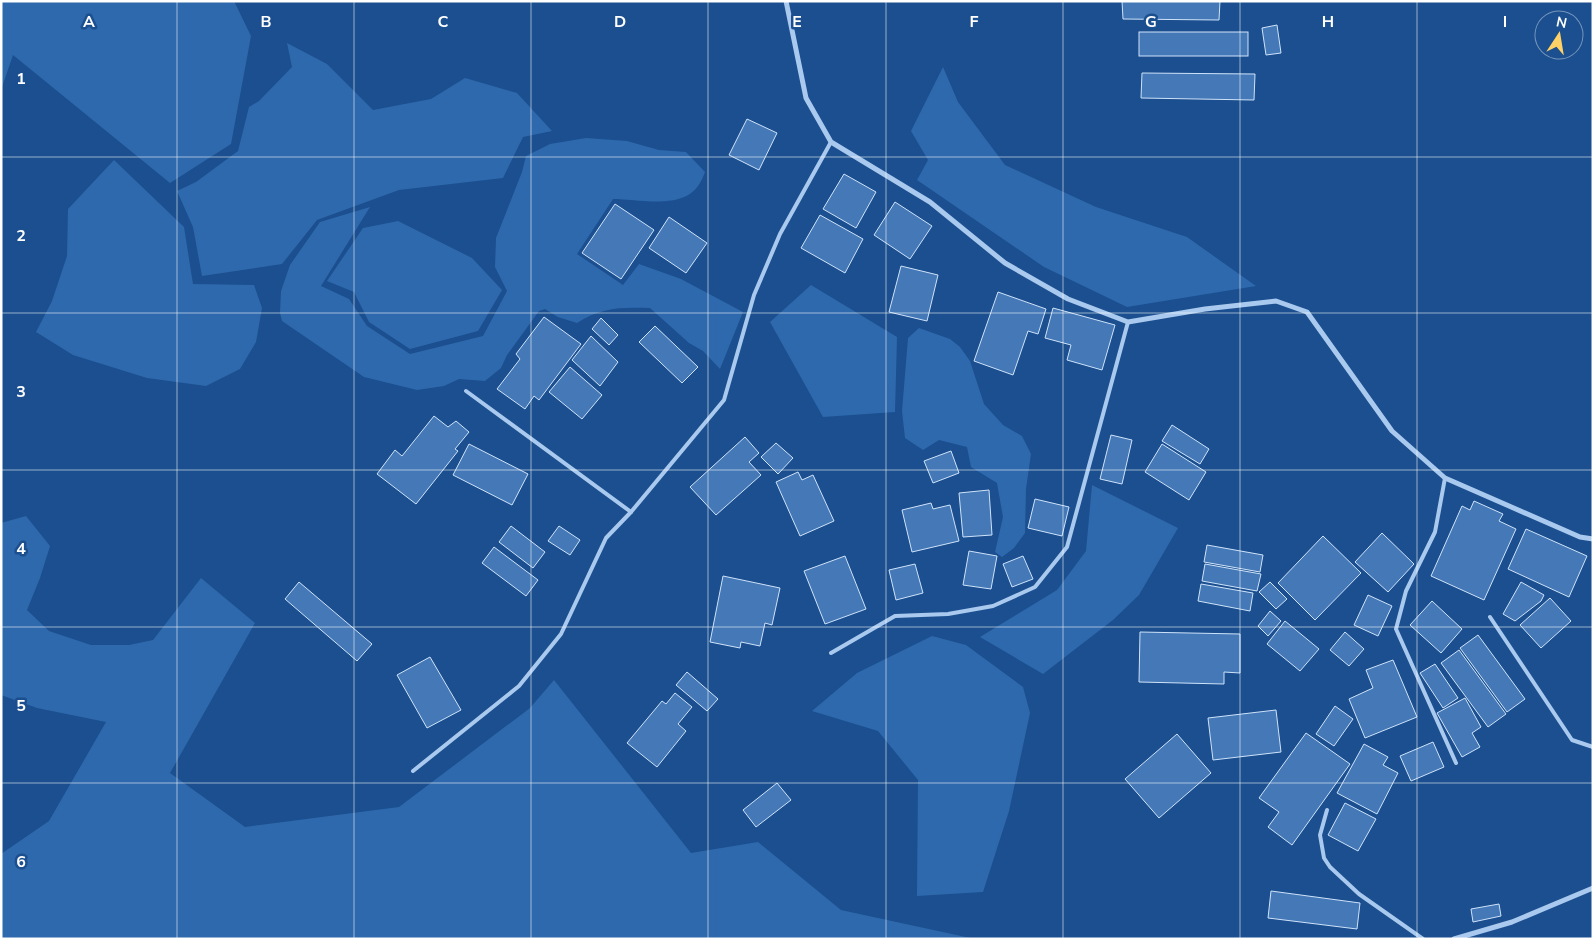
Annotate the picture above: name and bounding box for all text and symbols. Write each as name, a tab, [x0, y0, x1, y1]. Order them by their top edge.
north arrow	[1534, 10, 1584, 60]
text: A	[83, 11, 95, 33]
text: B	[260, 11, 272, 33]
text: C	[438, 11, 449, 33]
text: D	[614, 11, 626, 33]
text: E	[792, 11, 802, 33]
text: F	[970, 11, 979, 33]
text: G	[1145, 11, 1157, 33]
text: H	[1322, 11, 1334, 33]
text: I	[1503, 11, 1507, 33]
text: N	[1554, 12, 1569, 33]
text: 1	[16, 68, 26, 90]
text: 2	[16, 225, 26, 247]
text: 3	[16, 381, 26, 403]
text: 4	[16, 538, 26, 560]
text: 5	[16, 695, 26, 717]
text: 6	[16, 851, 26, 873]

